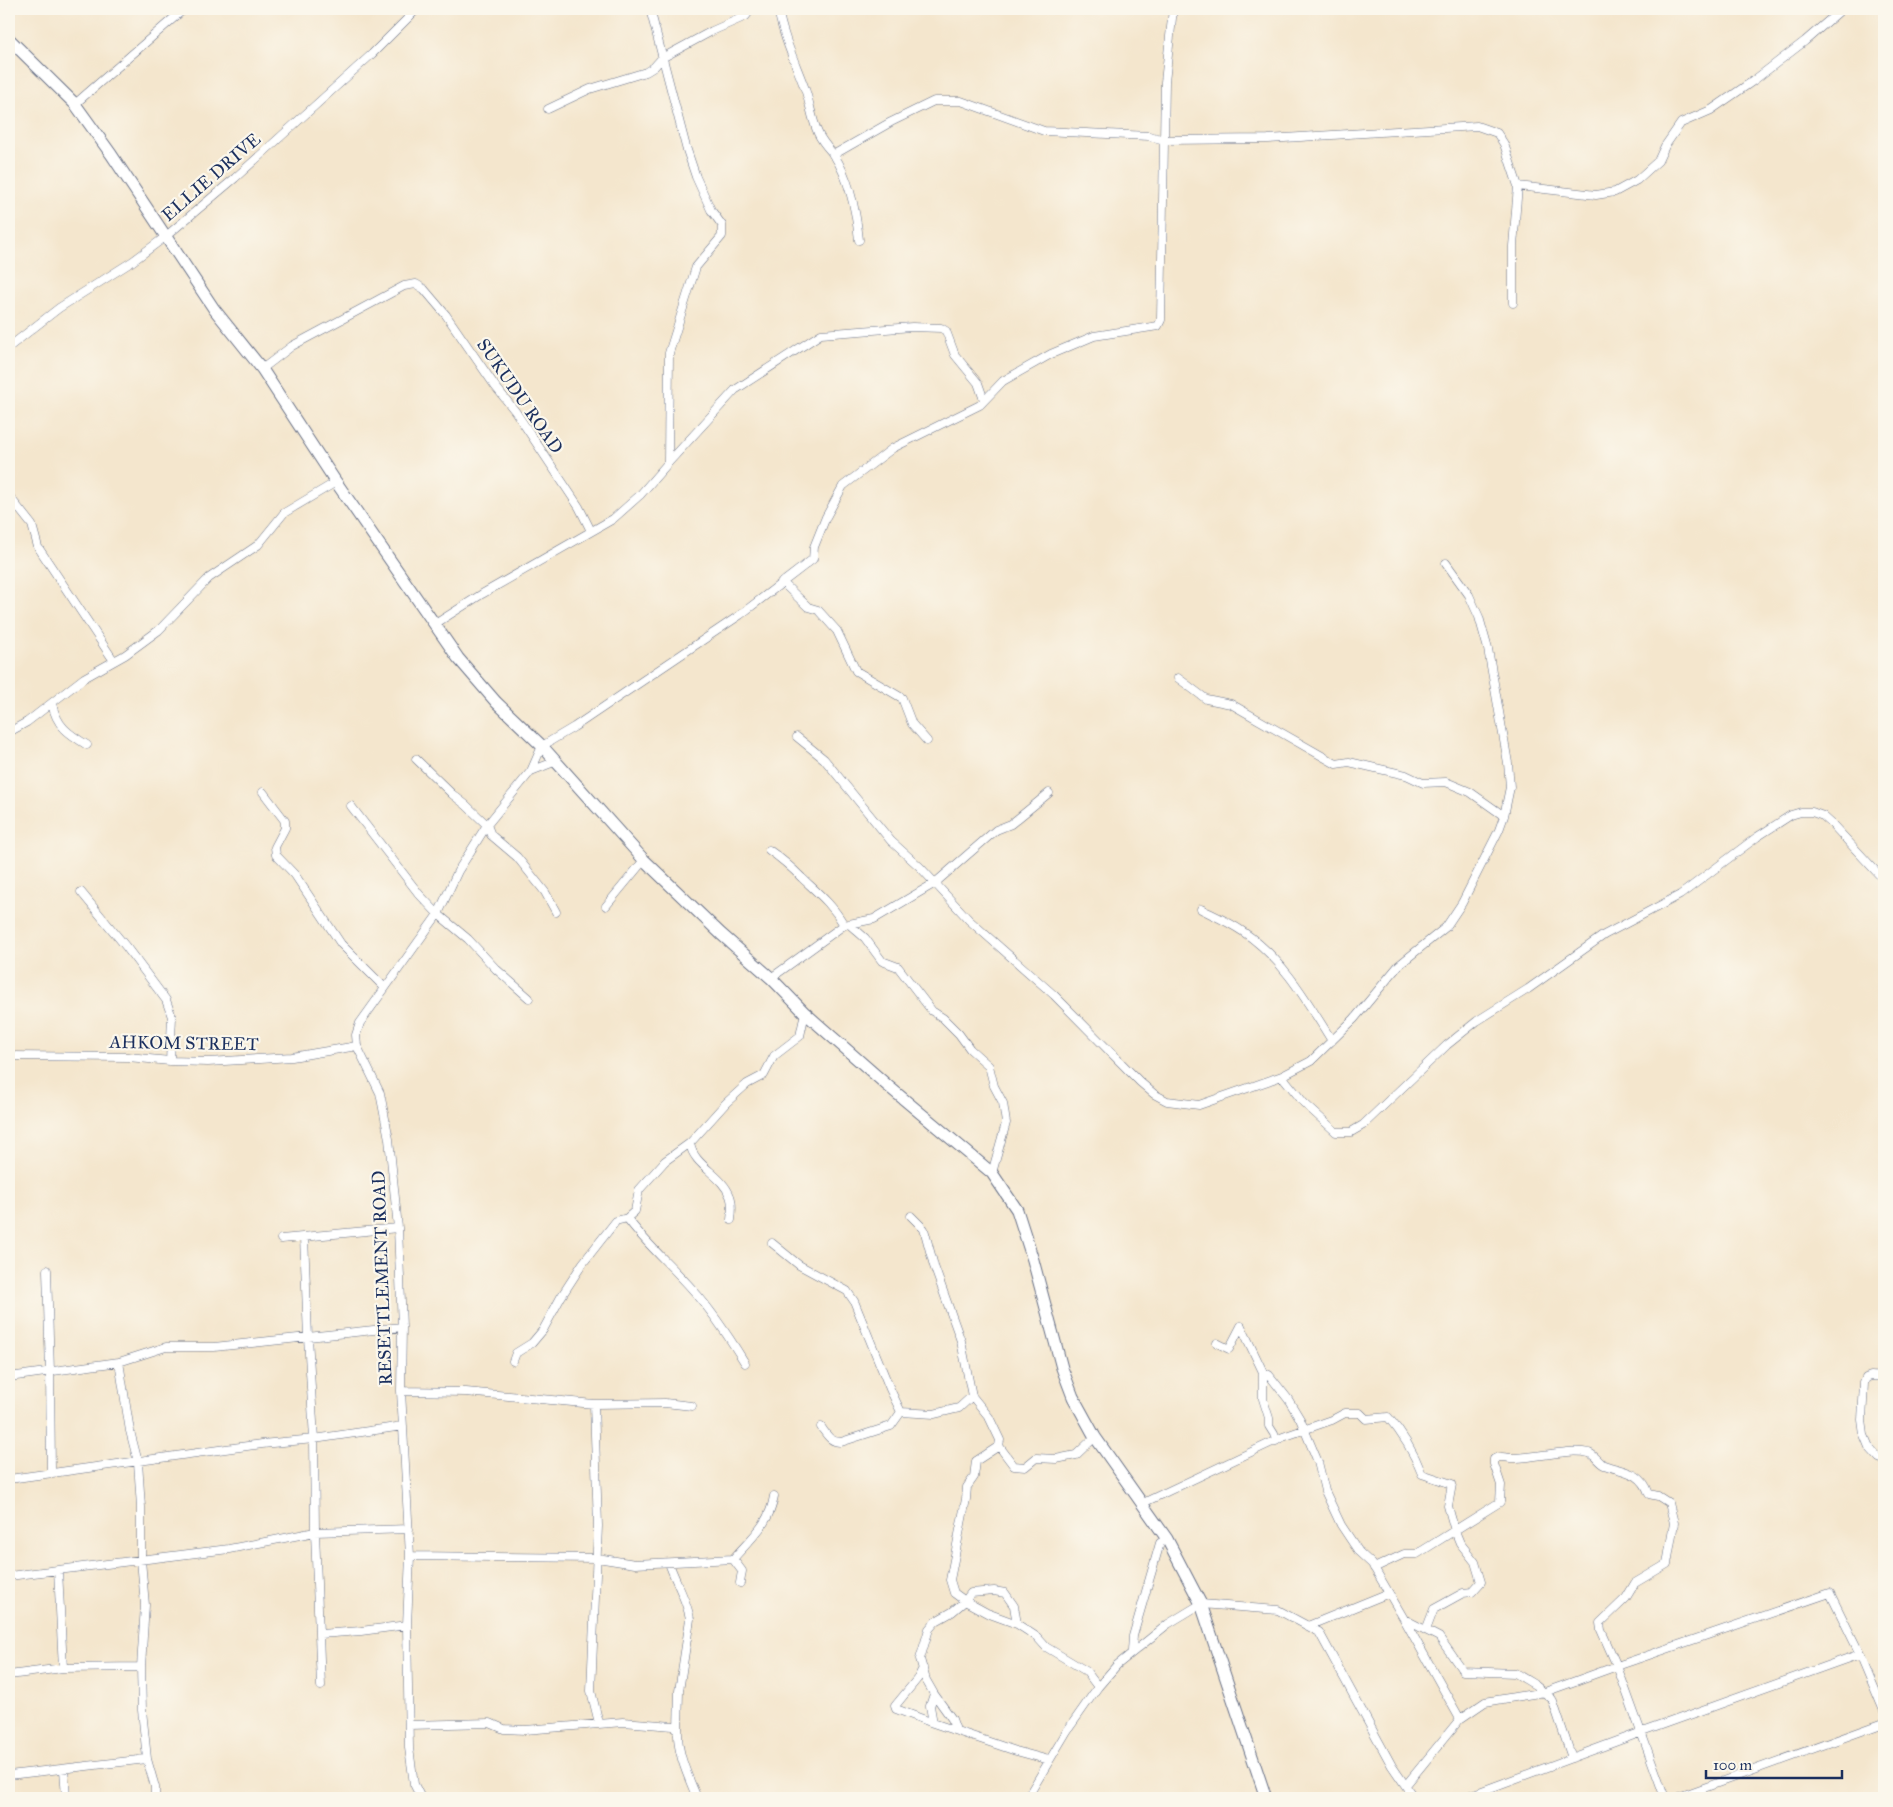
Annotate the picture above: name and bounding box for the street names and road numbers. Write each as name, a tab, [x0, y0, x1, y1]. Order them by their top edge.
street label: ELLIE DRIVE	[157, 128, 265, 226]
street label: SUKUDU ROAD	[472, 334, 568, 458]
street label: AHKOM STREET	[108, 1031, 259, 1055]
street label: RESETTLEMENT ROAD	[367, 1170, 397, 1386]

